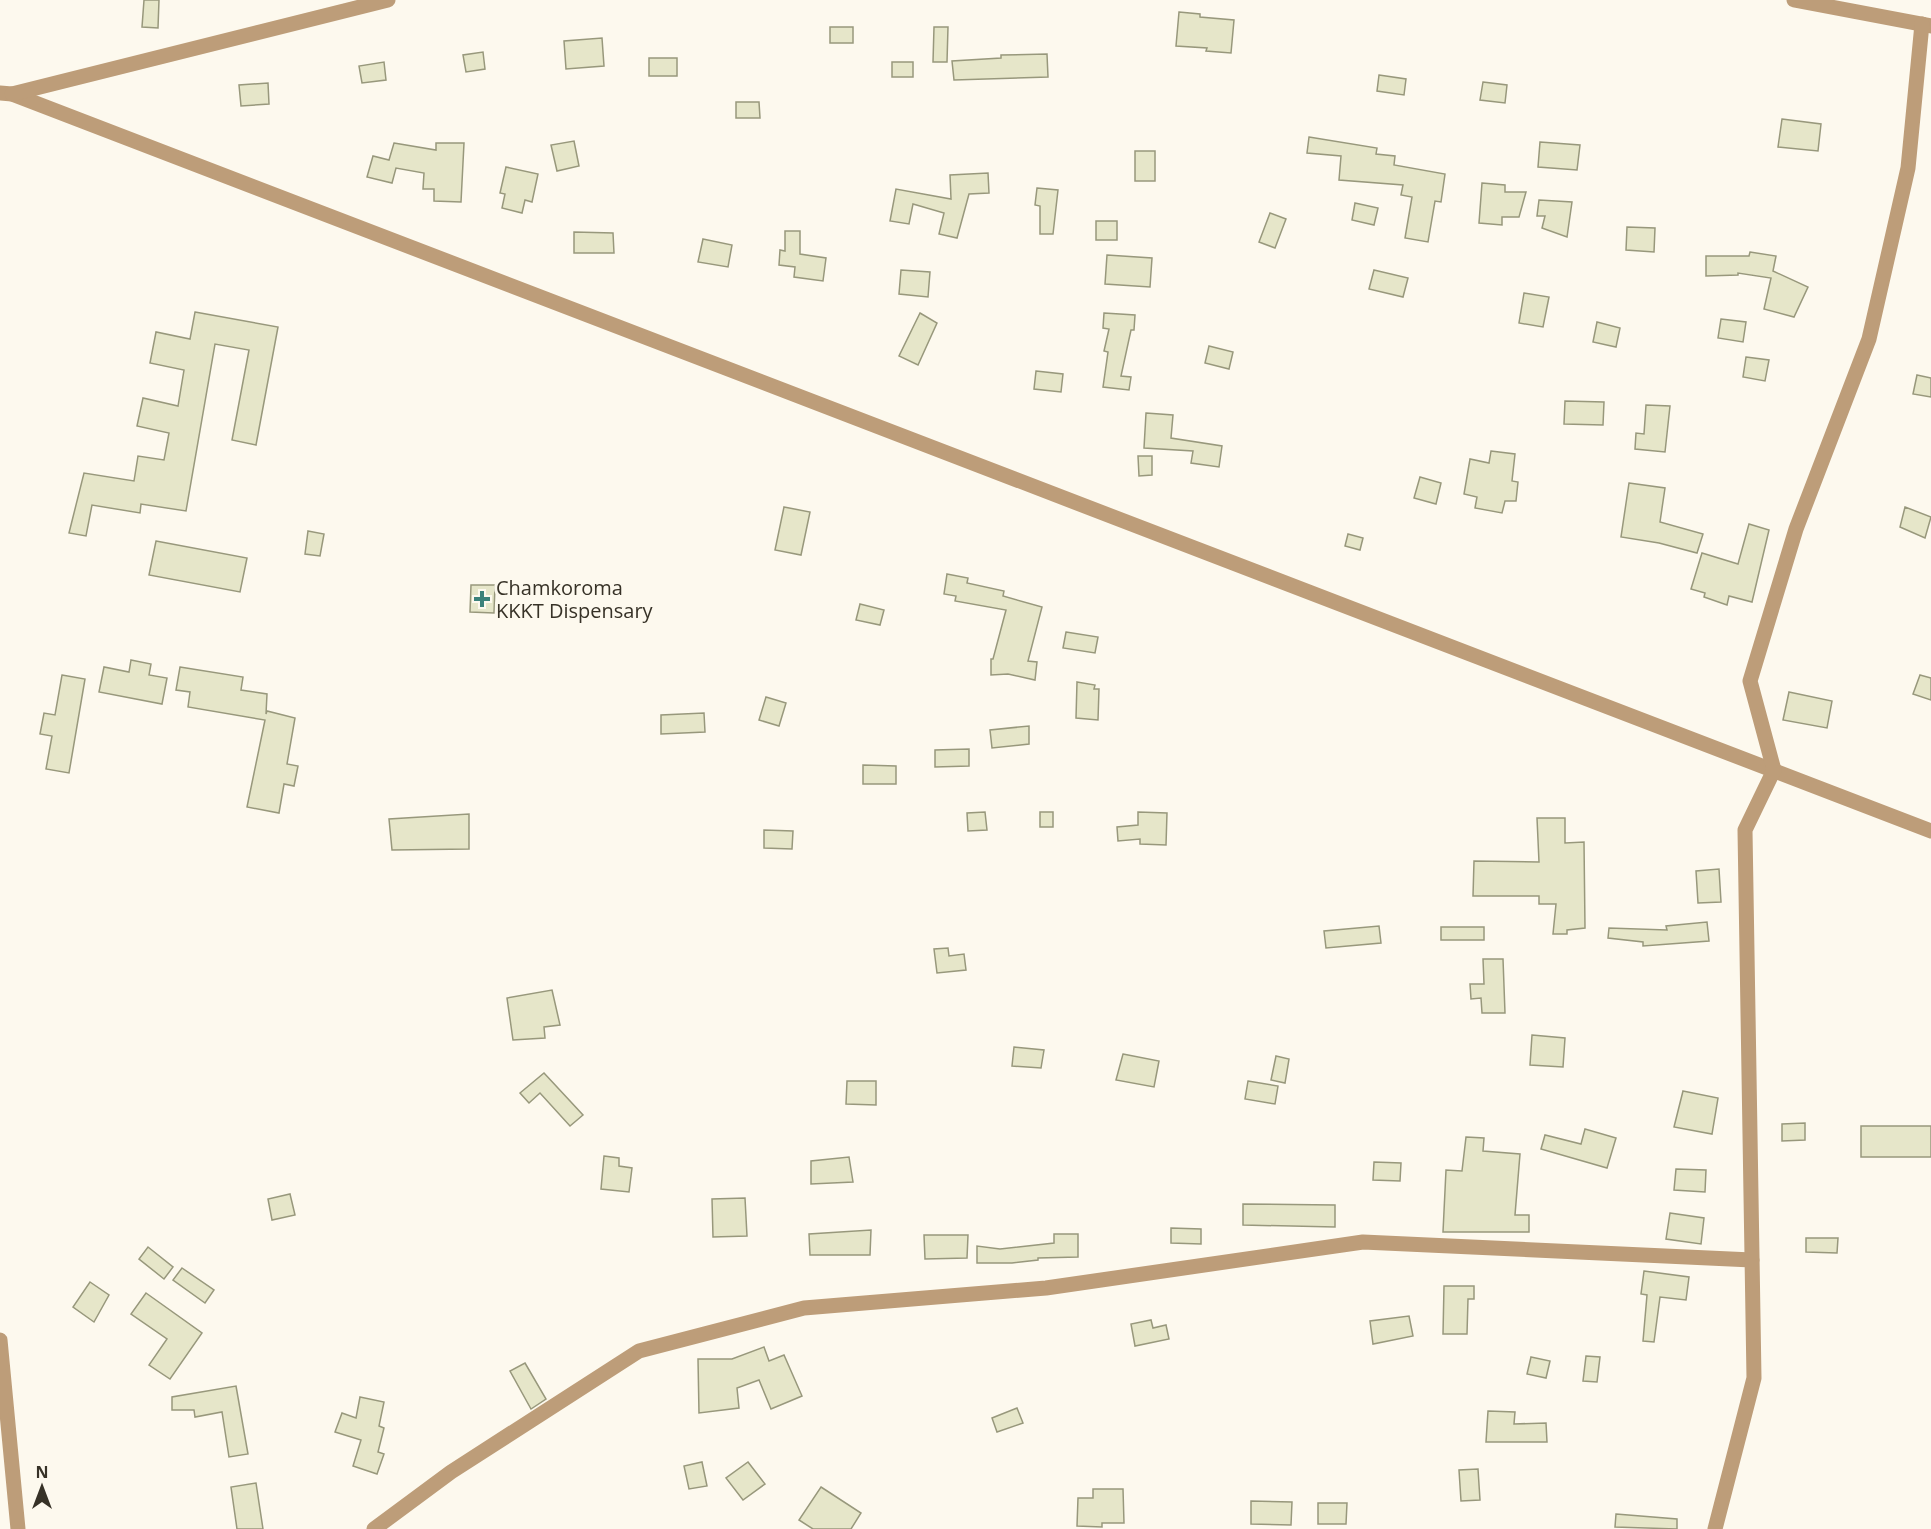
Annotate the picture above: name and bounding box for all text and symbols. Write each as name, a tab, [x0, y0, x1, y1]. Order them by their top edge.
place label: Chamkoroma KKKT Dispensary	[496, 574, 654, 624]
marker: Chamkoroma KKKT Dispensary	[473, 590, 491, 608]
north arrow	[12, 1457, 72, 1517]
text: N	[35, 1461, 49, 1483]

